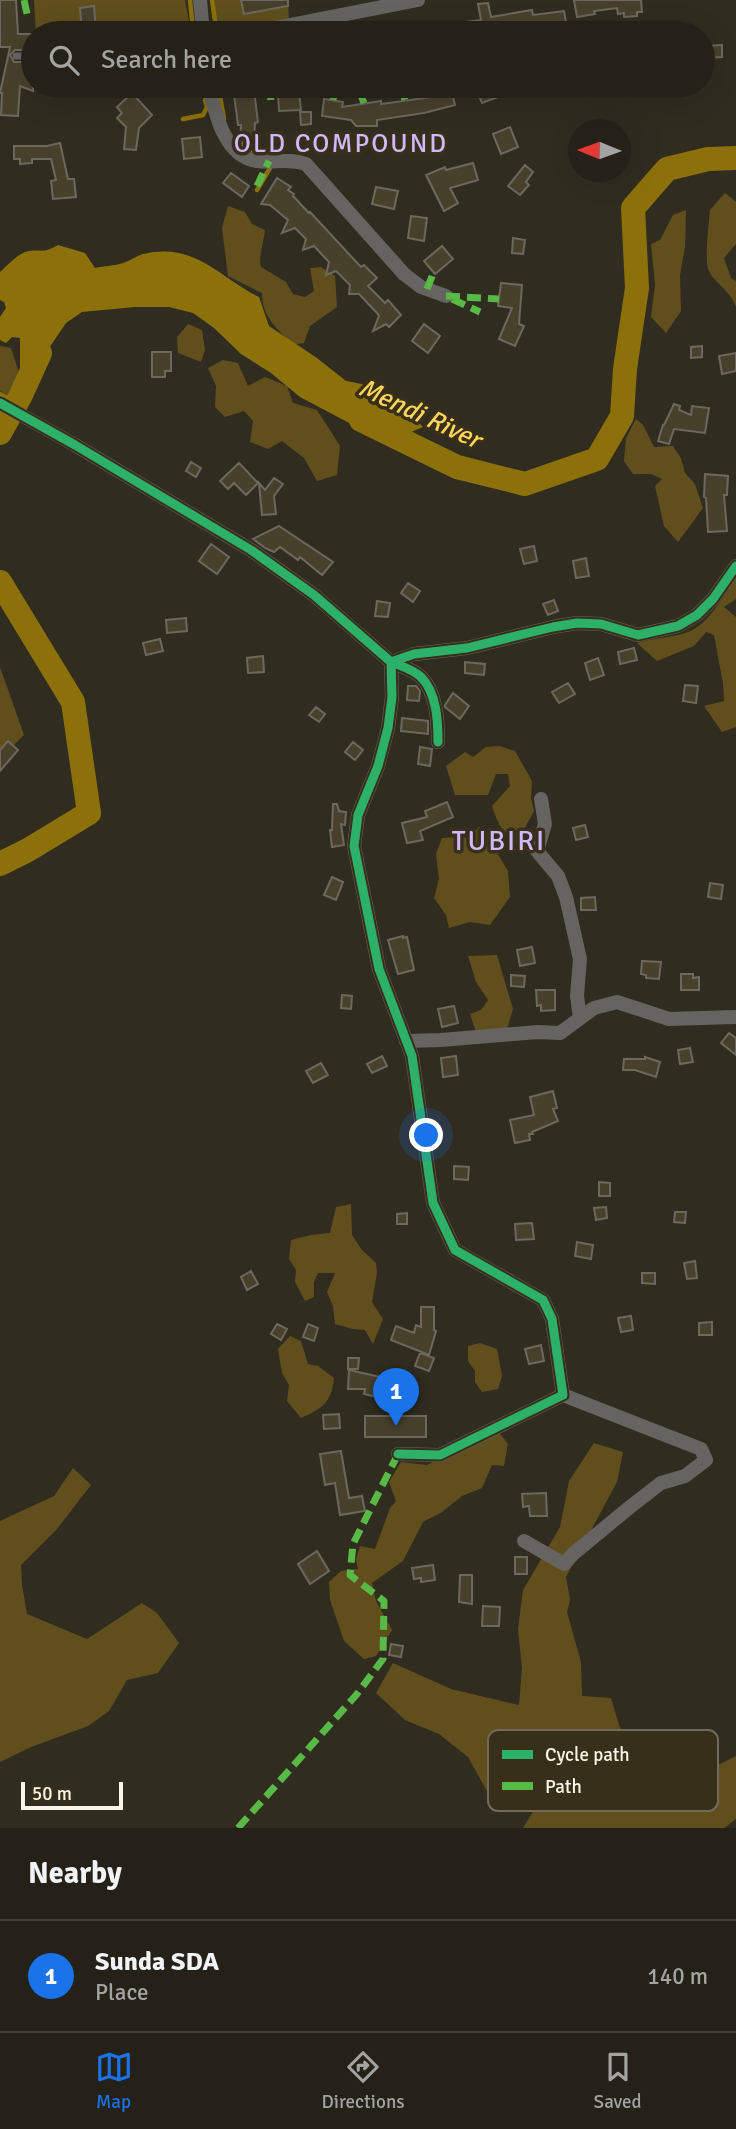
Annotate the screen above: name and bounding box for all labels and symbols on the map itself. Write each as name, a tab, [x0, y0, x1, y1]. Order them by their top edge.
north arrow	[568, 119, 631, 182]
district label: OLD COMPOUND	[234, 128, 448, 160]
water label: Mendi River	[353, 372, 489, 458]
district label: TUBIRI	[452, 824, 546, 858]
your location	[409, 1118, 443, 1152]
pin: 1	[373, 1368, 419, 1426]
legend	[488, 1730, 718, 1811]
text: Cycle path	[545, 1743, 630, 1767]
text: Path	[545, 1775, 582, 1799]
scale bar	[21, 1779, 122, 1811]

